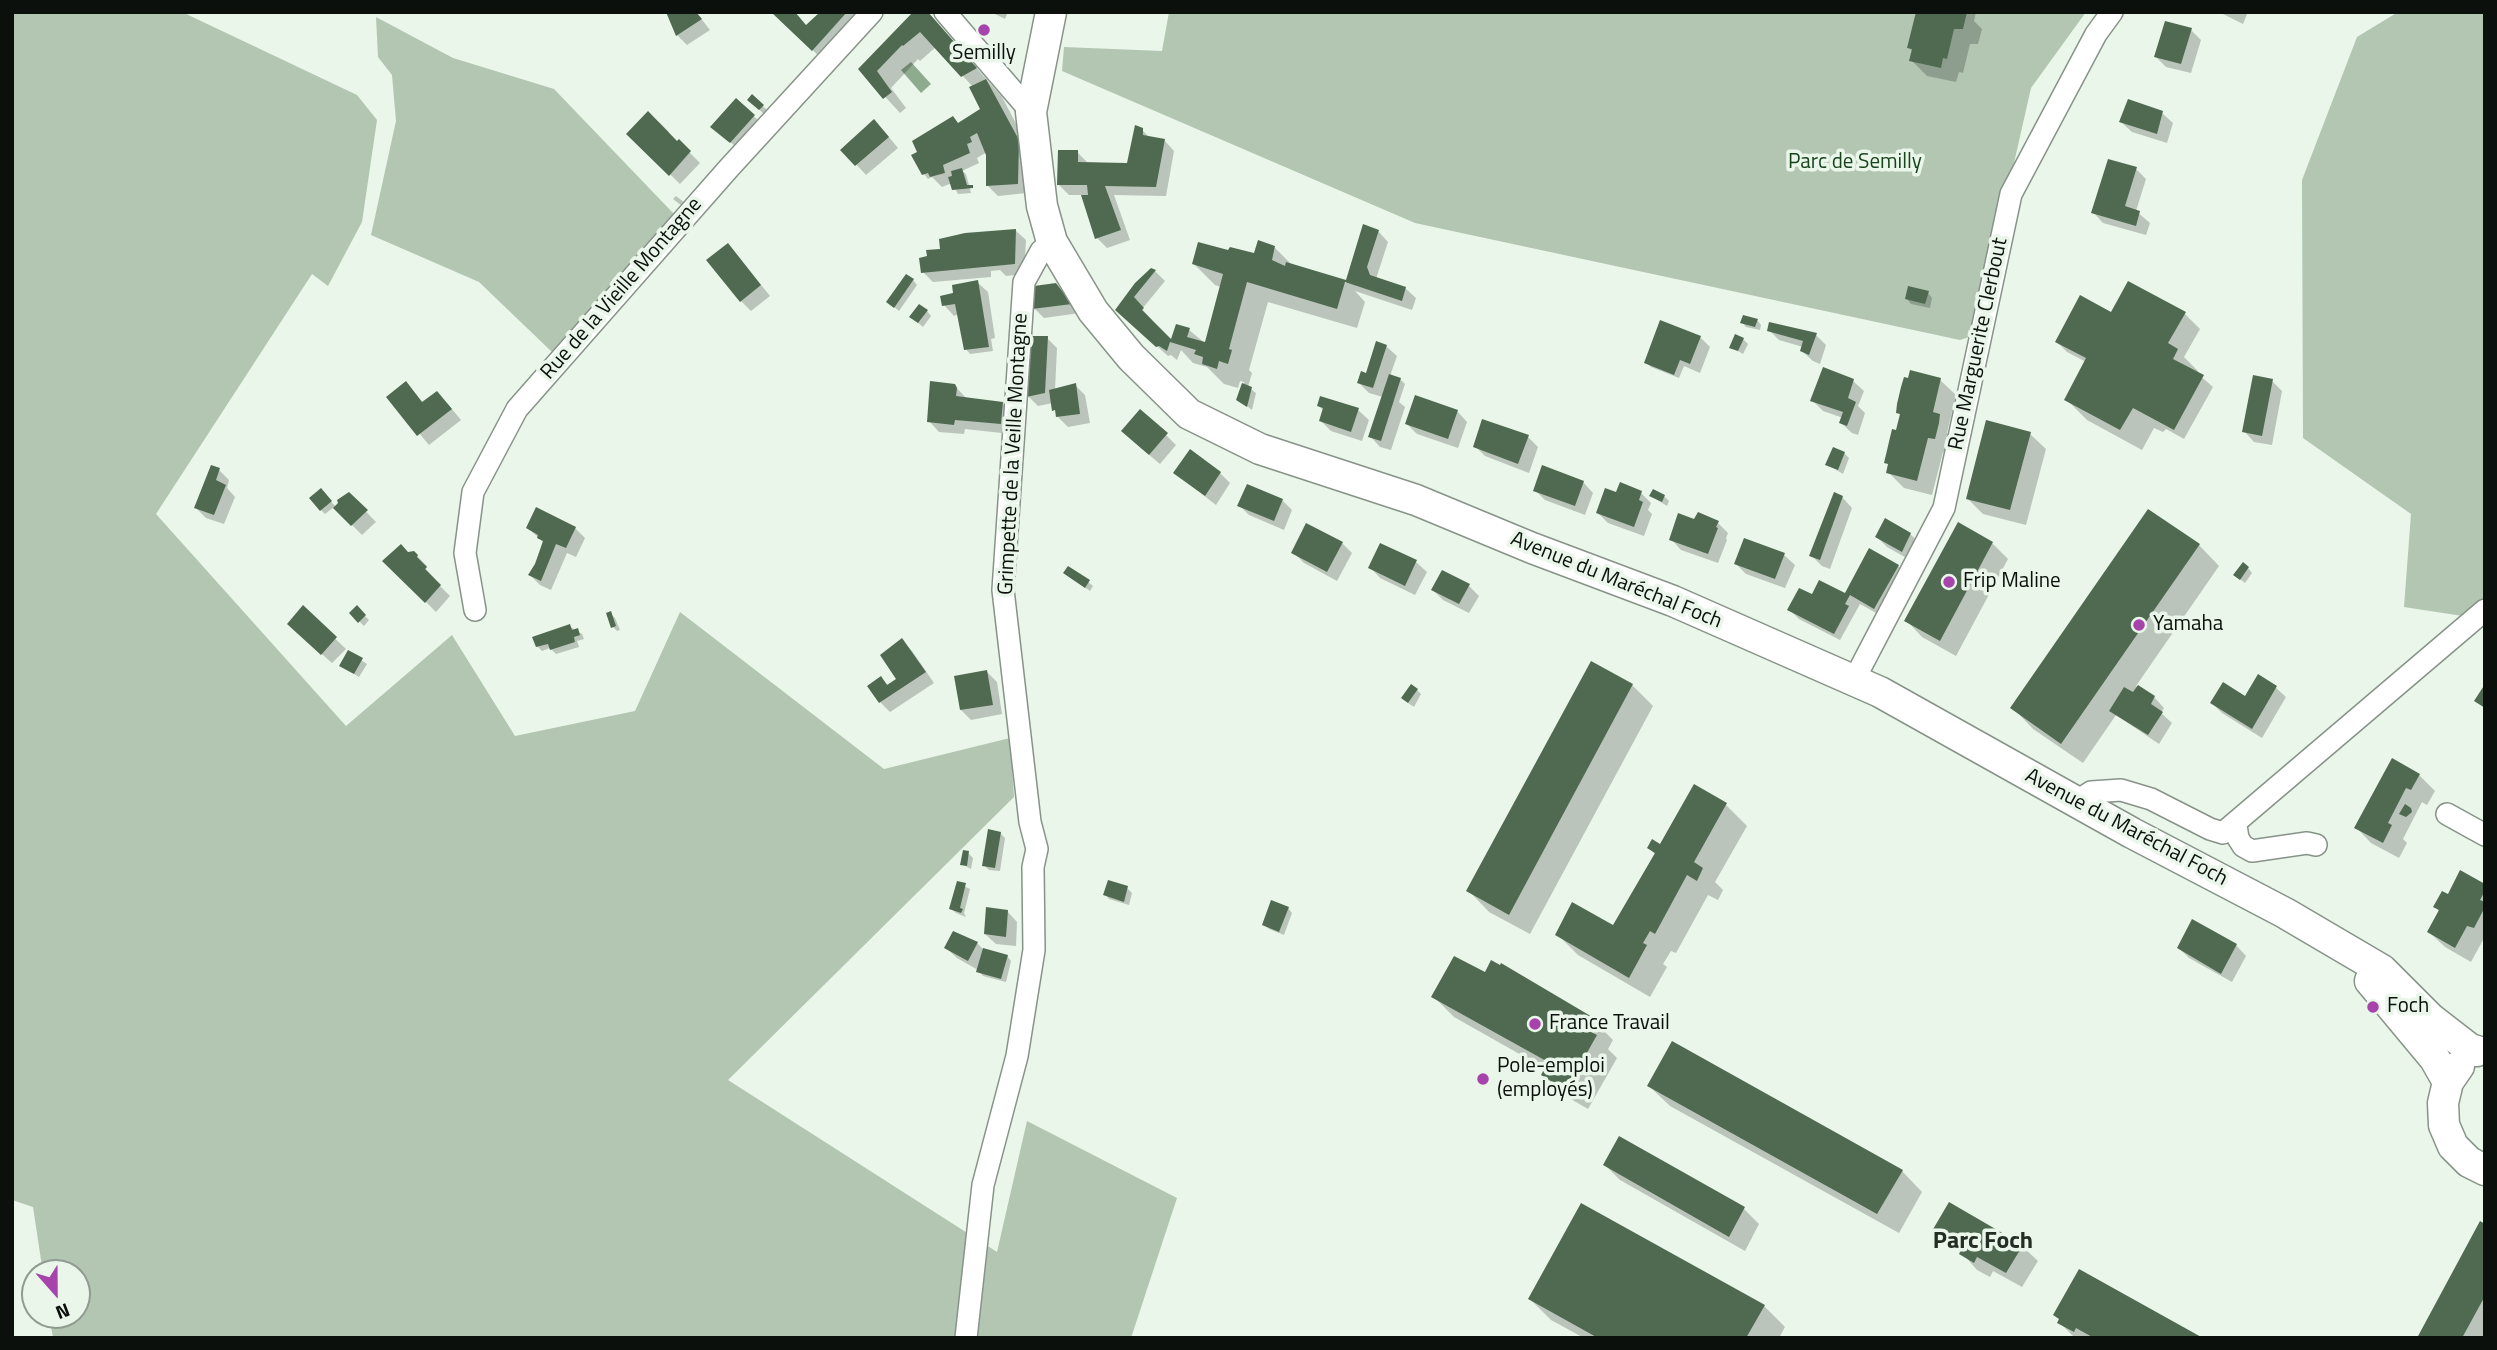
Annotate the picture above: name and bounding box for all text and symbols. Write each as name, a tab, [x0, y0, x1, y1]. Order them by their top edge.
marker: Semilly	[976, 22, 992, 38]
place label: Semilly	[952, 41, 1016, 67]
park label: Parc de Semilly	[1788, 150, 1922, 176]
street label: Rue de la Vieille Montagne	[536, 193, 708, 385]
street label: Rue Marguerite Clerbout	[1944, 236, 2014, 452]
street label: Grimpette de la Veille Montagne	[994, 312, 1034, 596]
street label: Avenue du Maréchal Foch	[1507, 527, 1725, 635]
place label: Frip Maline	[1963, 569, 2061, 595]
marker: Frip Maline	[1941, 574, 1957, 590]
place label: Yamaha	[2153, 612, 2223, 638]
marker: Yamaha	[2131, 617, 2147, 633]
street label: Avenue du Maréchal Foch	[2020, 764, 2232, 892]
place label: Foch	[2387, 994, 2429, 1020]
marker: Foch	[2365, 999, 2381, 1015]
place label: France Travail	[1549, 1011, 1670, 1037]
marker: France Travail	[1527, 1016, 1543, 1032]
place label: Pole-emploi (employés)	[1497, 1054, 1605, 1104]
marker: Pole-emploi (employés)	[1475, 1071, 1491, 1087]
district label: Parc Foch	[1933, 1228, 2033, 1256]
north arrow	[21, 1259, 91, 1329]
text: N	[52, 1296, 74, 1328]

